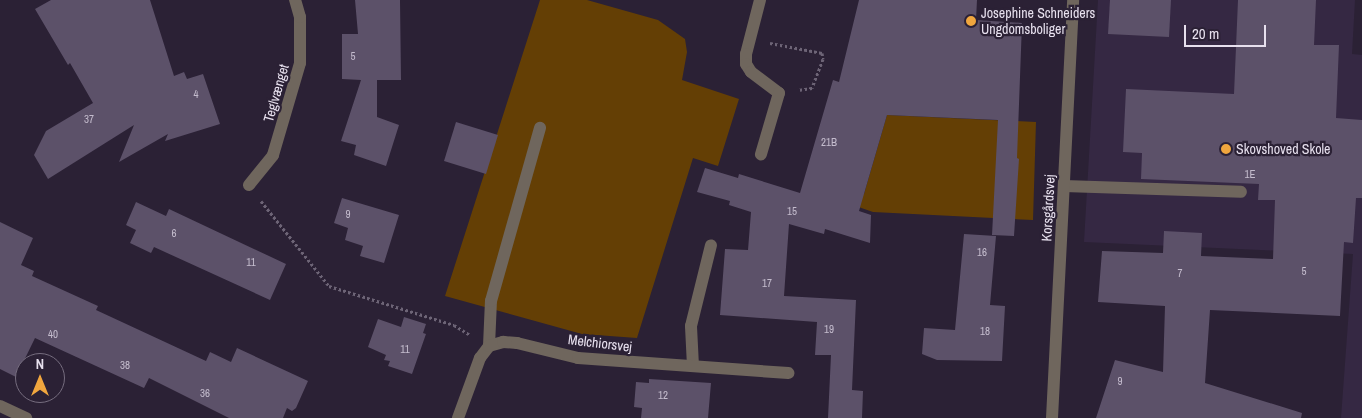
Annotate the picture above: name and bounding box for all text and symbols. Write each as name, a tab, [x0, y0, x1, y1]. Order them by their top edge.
place label: Josephine Schneiders Ungdomsboliger	[981, 5, 1095, 38]
marker: Josephine Schneiders Ungdomsboliger	[965, 15, 977, 27]
scale bar	[1187, 15, 1270, 47]
text: 20 m	[1192, 23, 1219, 44]
house number: 5	[350, 49, 356, 63]
street label: Teglvænget	[260, 62, 292, 124]
house number: 4	[193, 87, 199, 101]
house number: 37	[84, 112, 94, 126]
house number: 21B	[821, 135, 837, 149]
place label: Skovshoved Skole	[1236, 141, 1330, 157]
marker: Skovshoved Skole	[1220, 143, 1232, 155]
house number: 1E	[1244, 167, 1256, 181]
street label: Korsgårdsvej	[1038, 174, 1058, 242]
house number: 15	[787, 204, 797, 218]
house number: 9	[345, 207, 351, 221]
house number: 6	[171, 226, 177, 240]
house number: 16	[977, 245, 987, 259]
house number: 11	[246, 255, 256, 269]
house number: 5	[1301, 264, 1307, 278]
house number: 7	[1177, 266, 1183, 280]
house number: 17	[762, 276, 772, 290]
house number: 19	[824, 322, 834, 336]
house number: 18	[980, 324, 990, 338]
house number: 40	[48, 327, 58, 341]
street label: Melchiorsvej	[567, 331, 633, 355]
house number: 11	[400, 342, 410, 356]
north arrow	[15, 353, 65, 403]
text: N	[36, 355, 44, 373]
house number: 38	[120, 358, 130, 372]
house number: 9	[1117, 374, 1123, 388]
house number: 36	[200, 386, 210, 400]
house number: 12	[658, 388, 668, 402]

